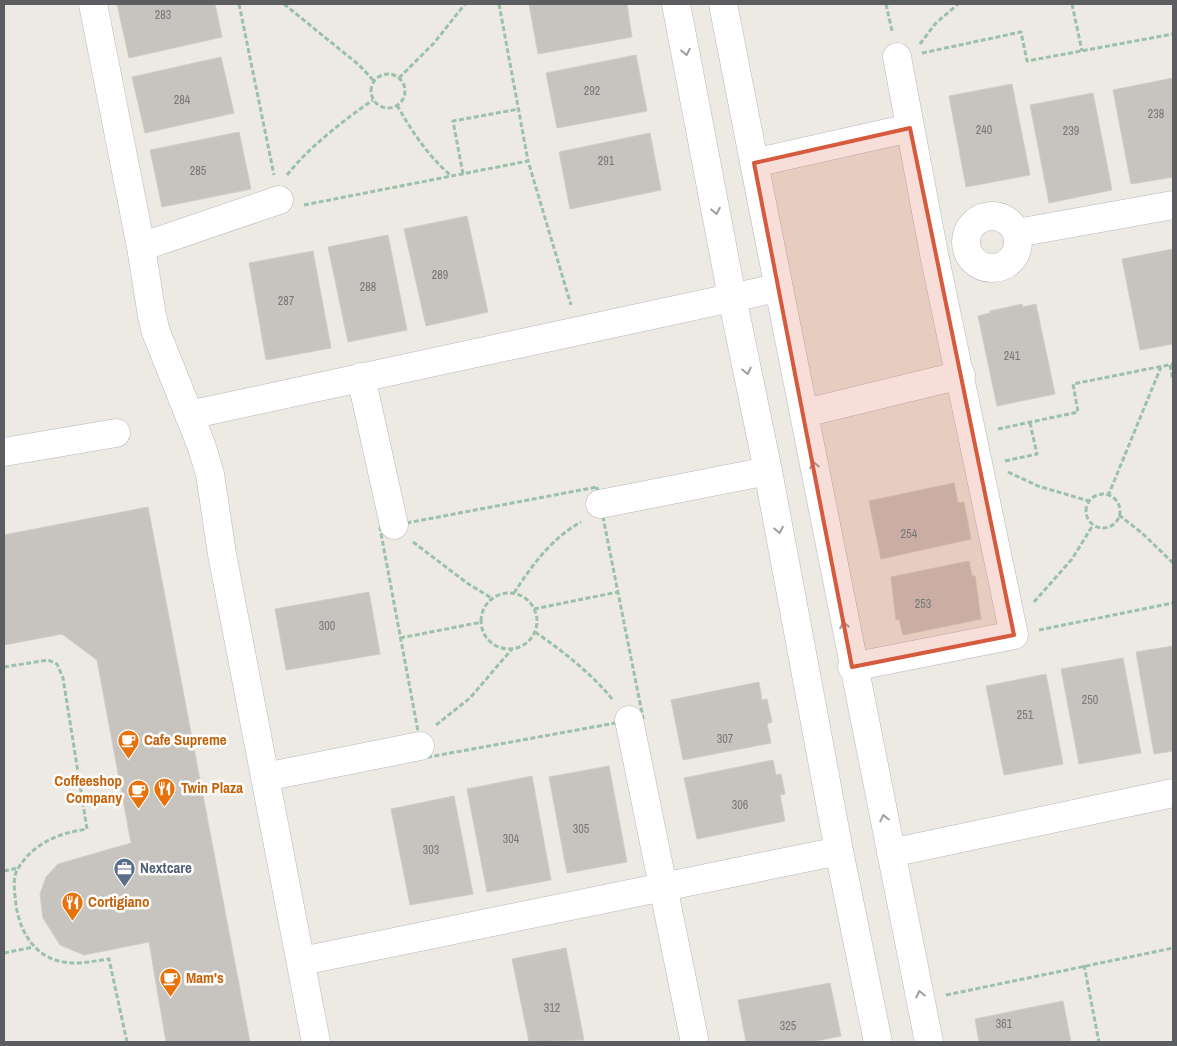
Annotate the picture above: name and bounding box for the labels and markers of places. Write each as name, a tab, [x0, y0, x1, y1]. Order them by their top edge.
cafe icon: Cafe Supreme	[116, 728, 140, 759]
place label: Cafe Supreme	[144, 729, 227, 750]
place label: Coffeeshop Company	[54, 770, 122, 808]
restaurant icon: Twin Plaza	[153, 776, 177, 807]
place label: Twin Plaza	[181, 777, 243, 798]
cafe icon: Coffeeshop Company	[126, 778, 150, 809]
office icon: Nextcare	[112, 856, 136, 887]
place label: Nextcare	[140, 857, 192, 878]
restaurant icon: Cortigiano	[60, 890, 84, 921]
place label: Cortigiano	[88, 891, 150, 912]
cafe icon: Mam's	[158, 966, 182, 997]
place label: Mam's	[186, 967, 224, 988]

